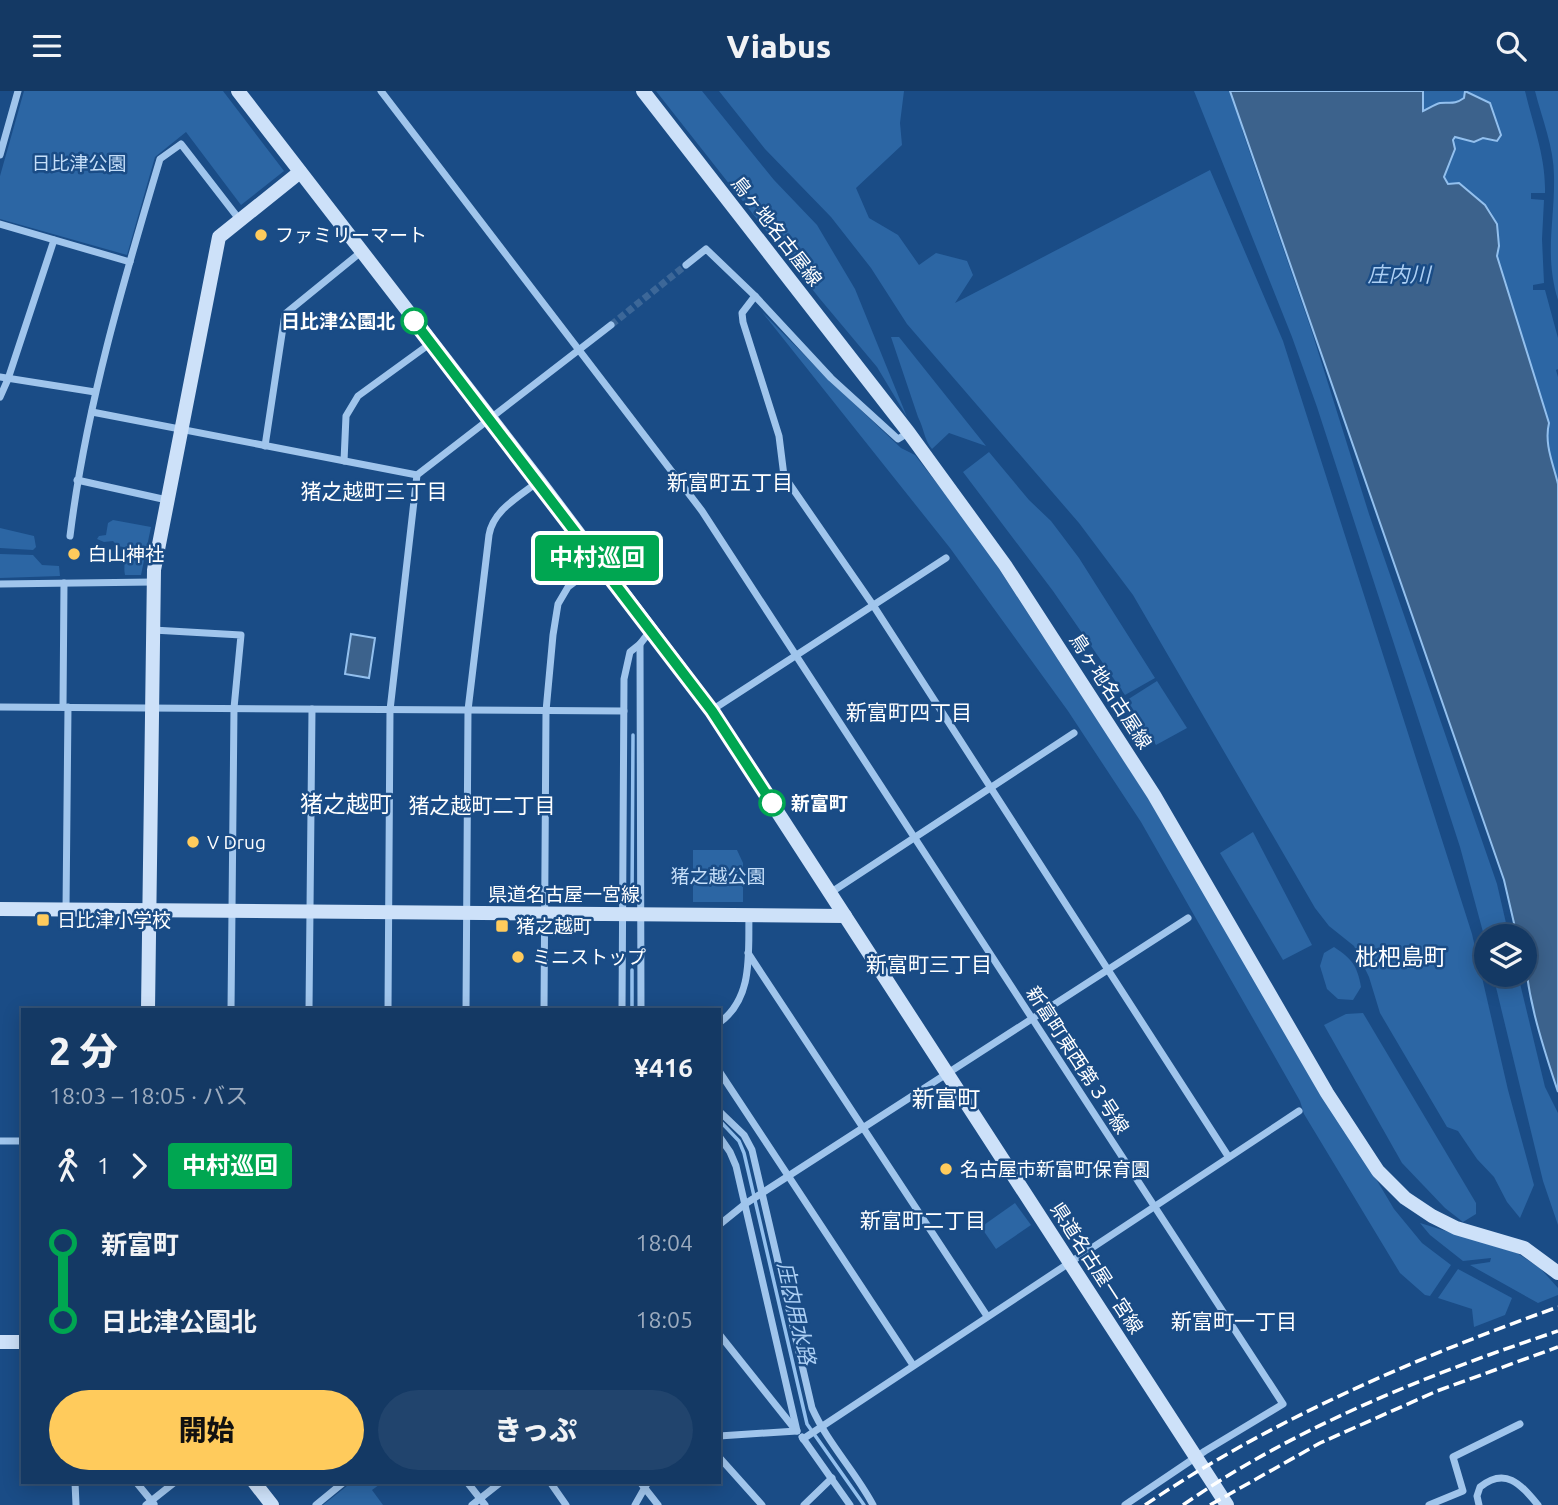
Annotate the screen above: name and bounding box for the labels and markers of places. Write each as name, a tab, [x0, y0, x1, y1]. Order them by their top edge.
place label: ファミリーマート	[275, 224, 427, 246]
marker: ファミリーマート	[253, 227, 269, 243]
marker: 日比津公園北	[401, 308, 427, 334]
place label: 日比津公園北	[281, 310, 395, 332]
place label: 白山神社	[88, 543, 164, 565]
marker: 白山神社	[66, 546, 82, 562]
marker: 新富町	[759, 790, 785, 816]
place label: 新富町	[791, 792, 848, 814]
place label: V Drug	[207, 831, 266, 853]
marker: V Drug	[185, 834, 201, 850]
place label: 日比津小学校	[57, 909, 171, 931]
marker: 日比津小学校	[35, 912, 51, 928]
place label: 猪之越町	[516, 915, 592, 937]
marker: 猪之越町	[494, 918, 510, 934]
place label: ミニストップ	[532, 946, 646, 968]
marker: ミニストップ	[510, 949, 526, 965]
place label: 名古屋市新富町保育園	[960, 1158, 1150, 1180]
marker: 名古屋市新富町保育園	[938, 1161, 954, 1177]

